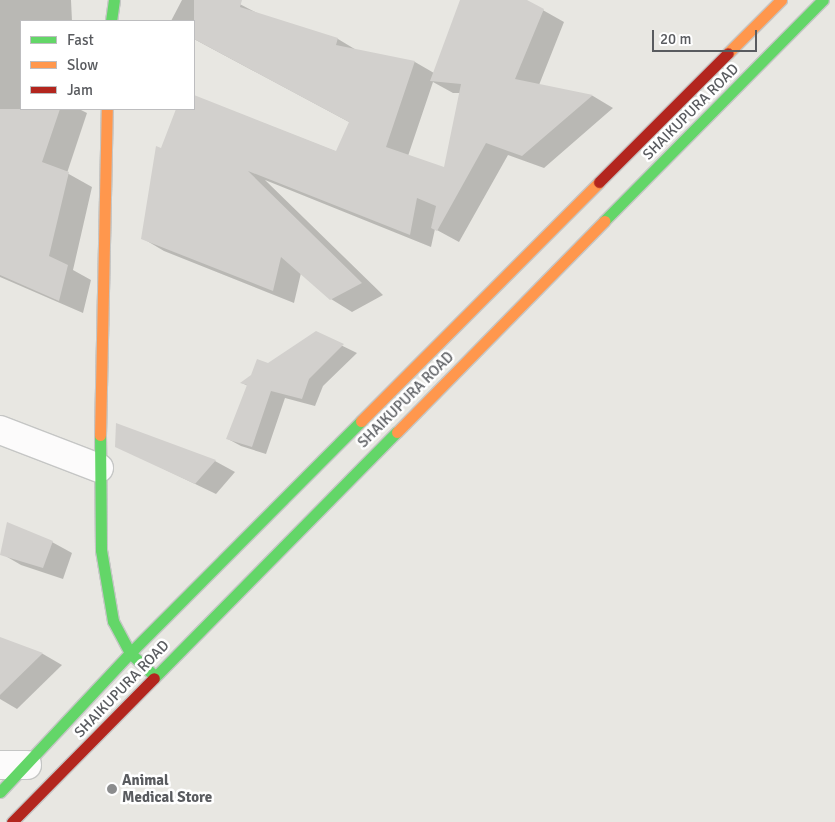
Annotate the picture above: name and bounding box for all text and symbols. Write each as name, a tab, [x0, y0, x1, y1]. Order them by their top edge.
legend	[20, 20, 195, 110]
scale bar	[655, 20, 760, 52]
text: 20 m	[660, 30, 691, 48]
text: Fast	[67, 31, 94, 49]
text: Slow	[67, 56, 98, 74]
street label: SHAIKUPURA ROAD	[639, 60, 743, 164]
text: Jam	[67, 81, 93, 99]
street label: SHAIKUPURA ROAD	[354, 348, 458, 452]
street label: SHAIKUPURA ROAD	[71, 637, 173, 741]
place label: Animal Medical Store	[122, 771, 212, 806]
marker: Animal Medical Store	[106, 783, 118, 795]

